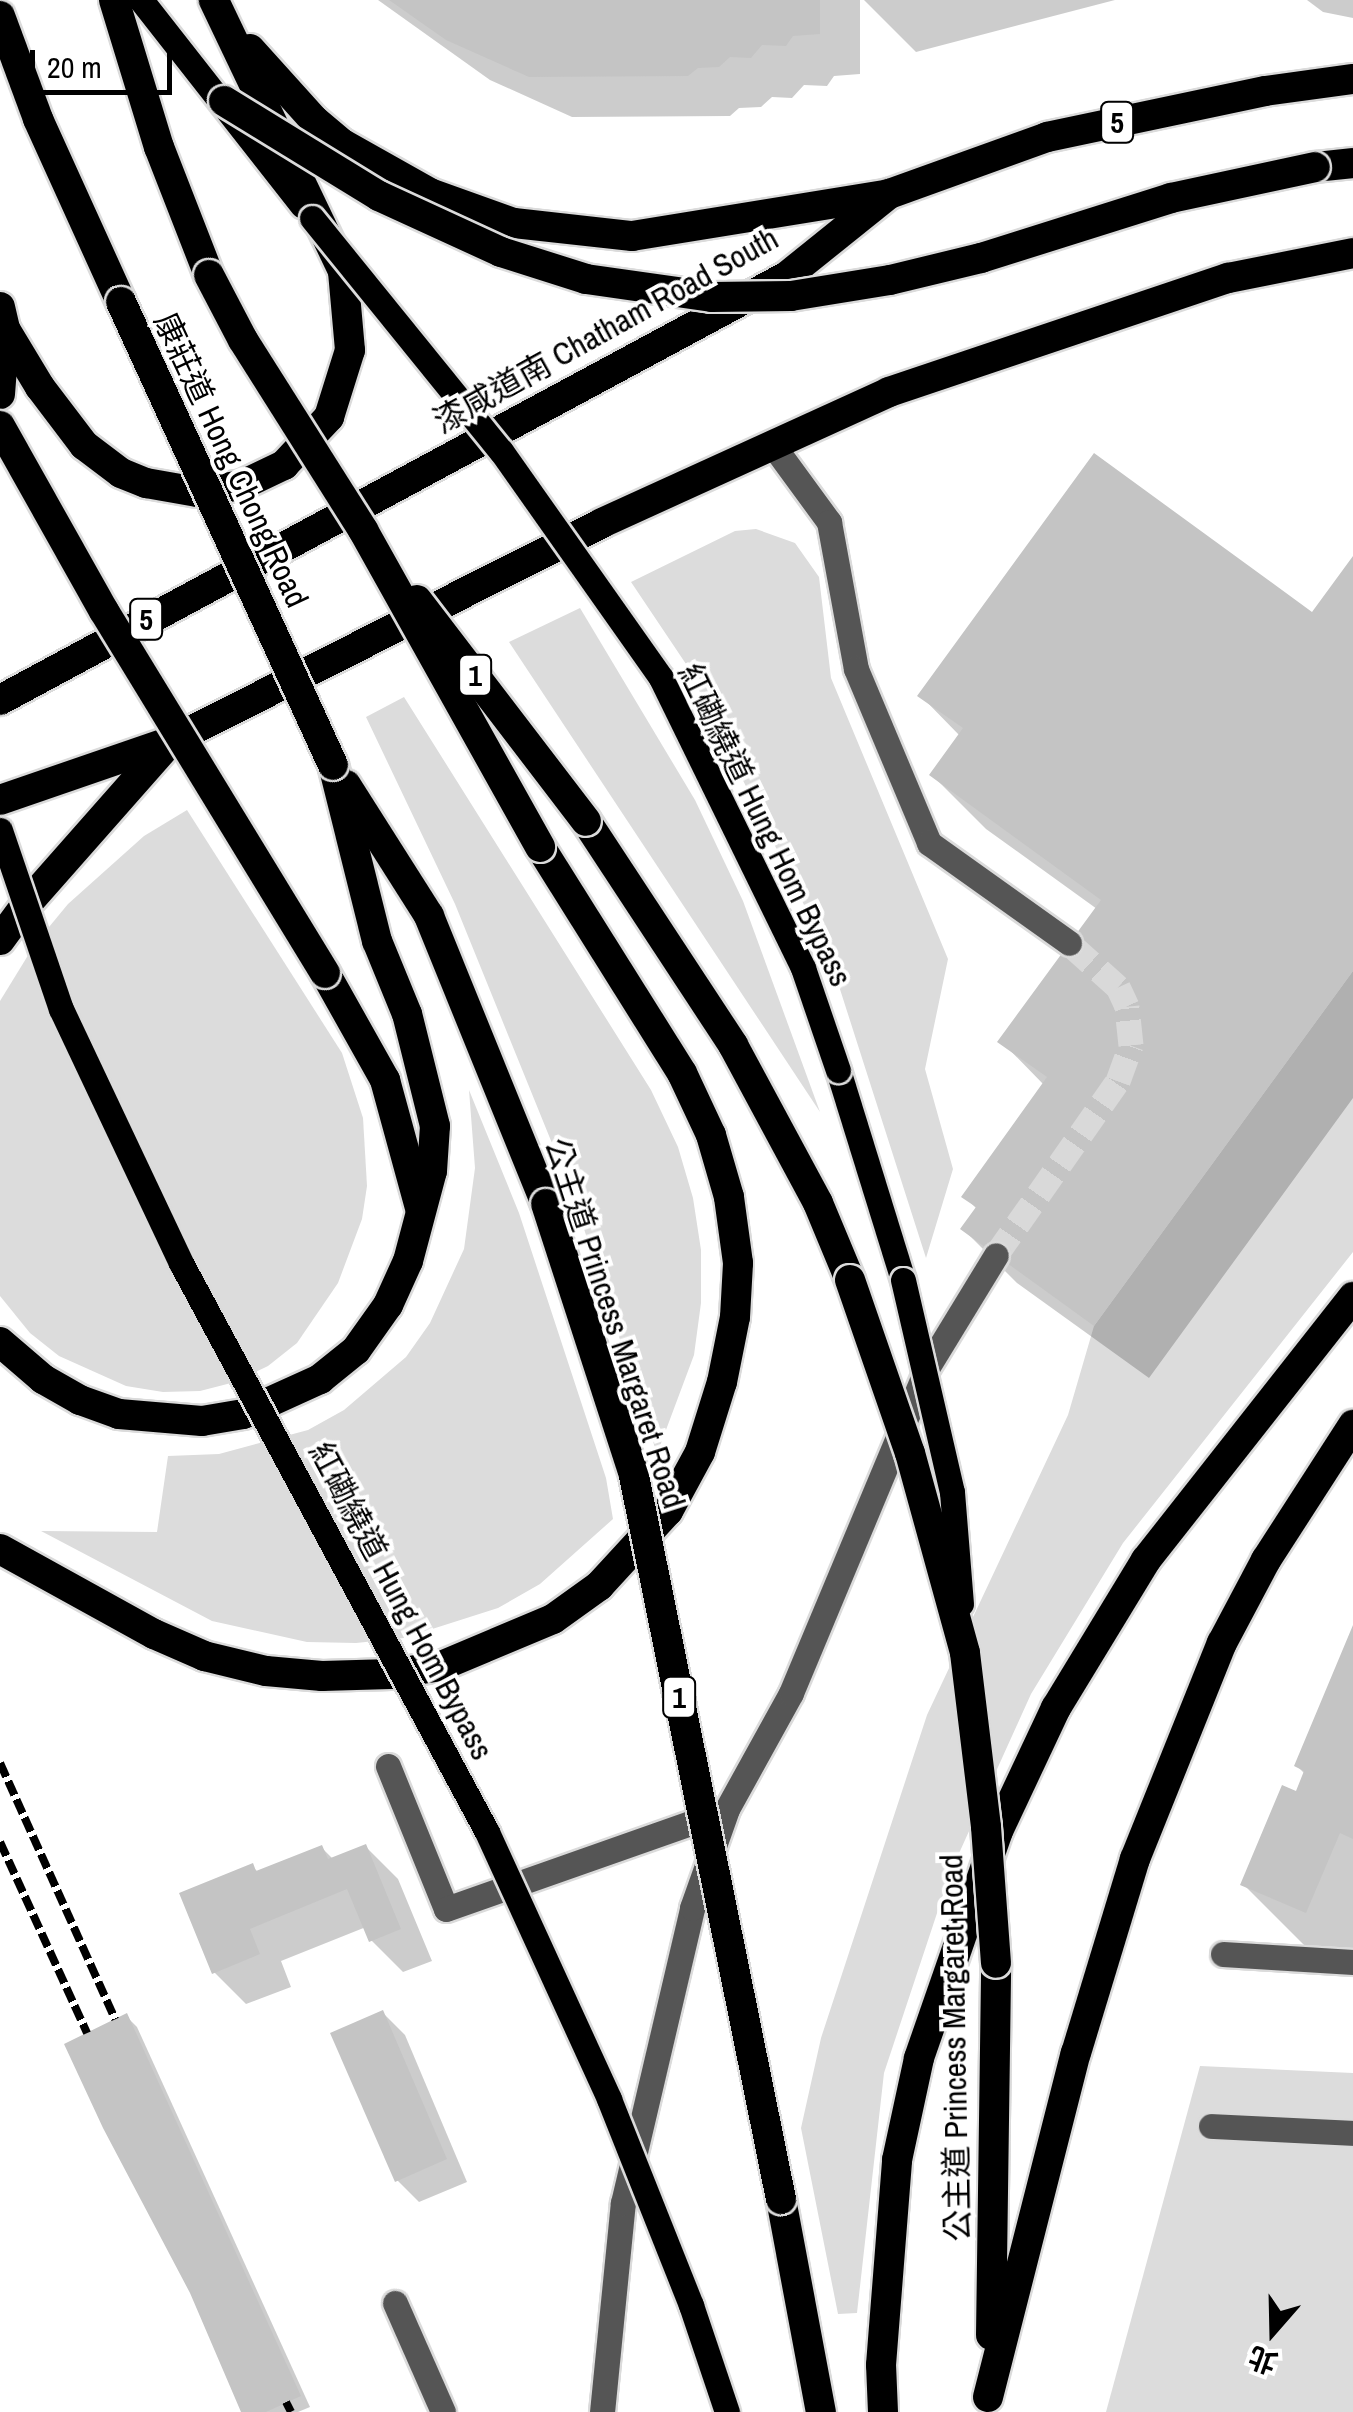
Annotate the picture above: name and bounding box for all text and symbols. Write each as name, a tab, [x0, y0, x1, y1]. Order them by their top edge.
scale bar	[35, 30, 178, 92]
text: 20 m	[47, 47, 102, 87]
road number: 5	[1100, 97, 1134, 147]
street label: 漆咸道南 Chatham Road South	[427, 219, 785, 441]
street label: 康莊道 Hong Chong Road	[146, 307, 316, 613]
road number: 5	[128, 594, 164, 644]
road number: 1	[458, 650, 492, 700]
street label: 紅磡繞道 Hung Hom Bypass	[670, 657, 860, 993]
street label: 公主道 Princess Margaret Road	[537, 1133, 693, 1513]
street label: 紅磡繞道 Hung Hom Bypass	[301, 1436, 501, 1766]
road number: 1	[662, 1672, 696, 1722]
street label: 公主道 Princess Margaret Road	[932, 1854, 978, 2242]
north arrow	[1223, 2282, 1323, 2382]
text: 北	[1243, 2338, 1282, 2383]

